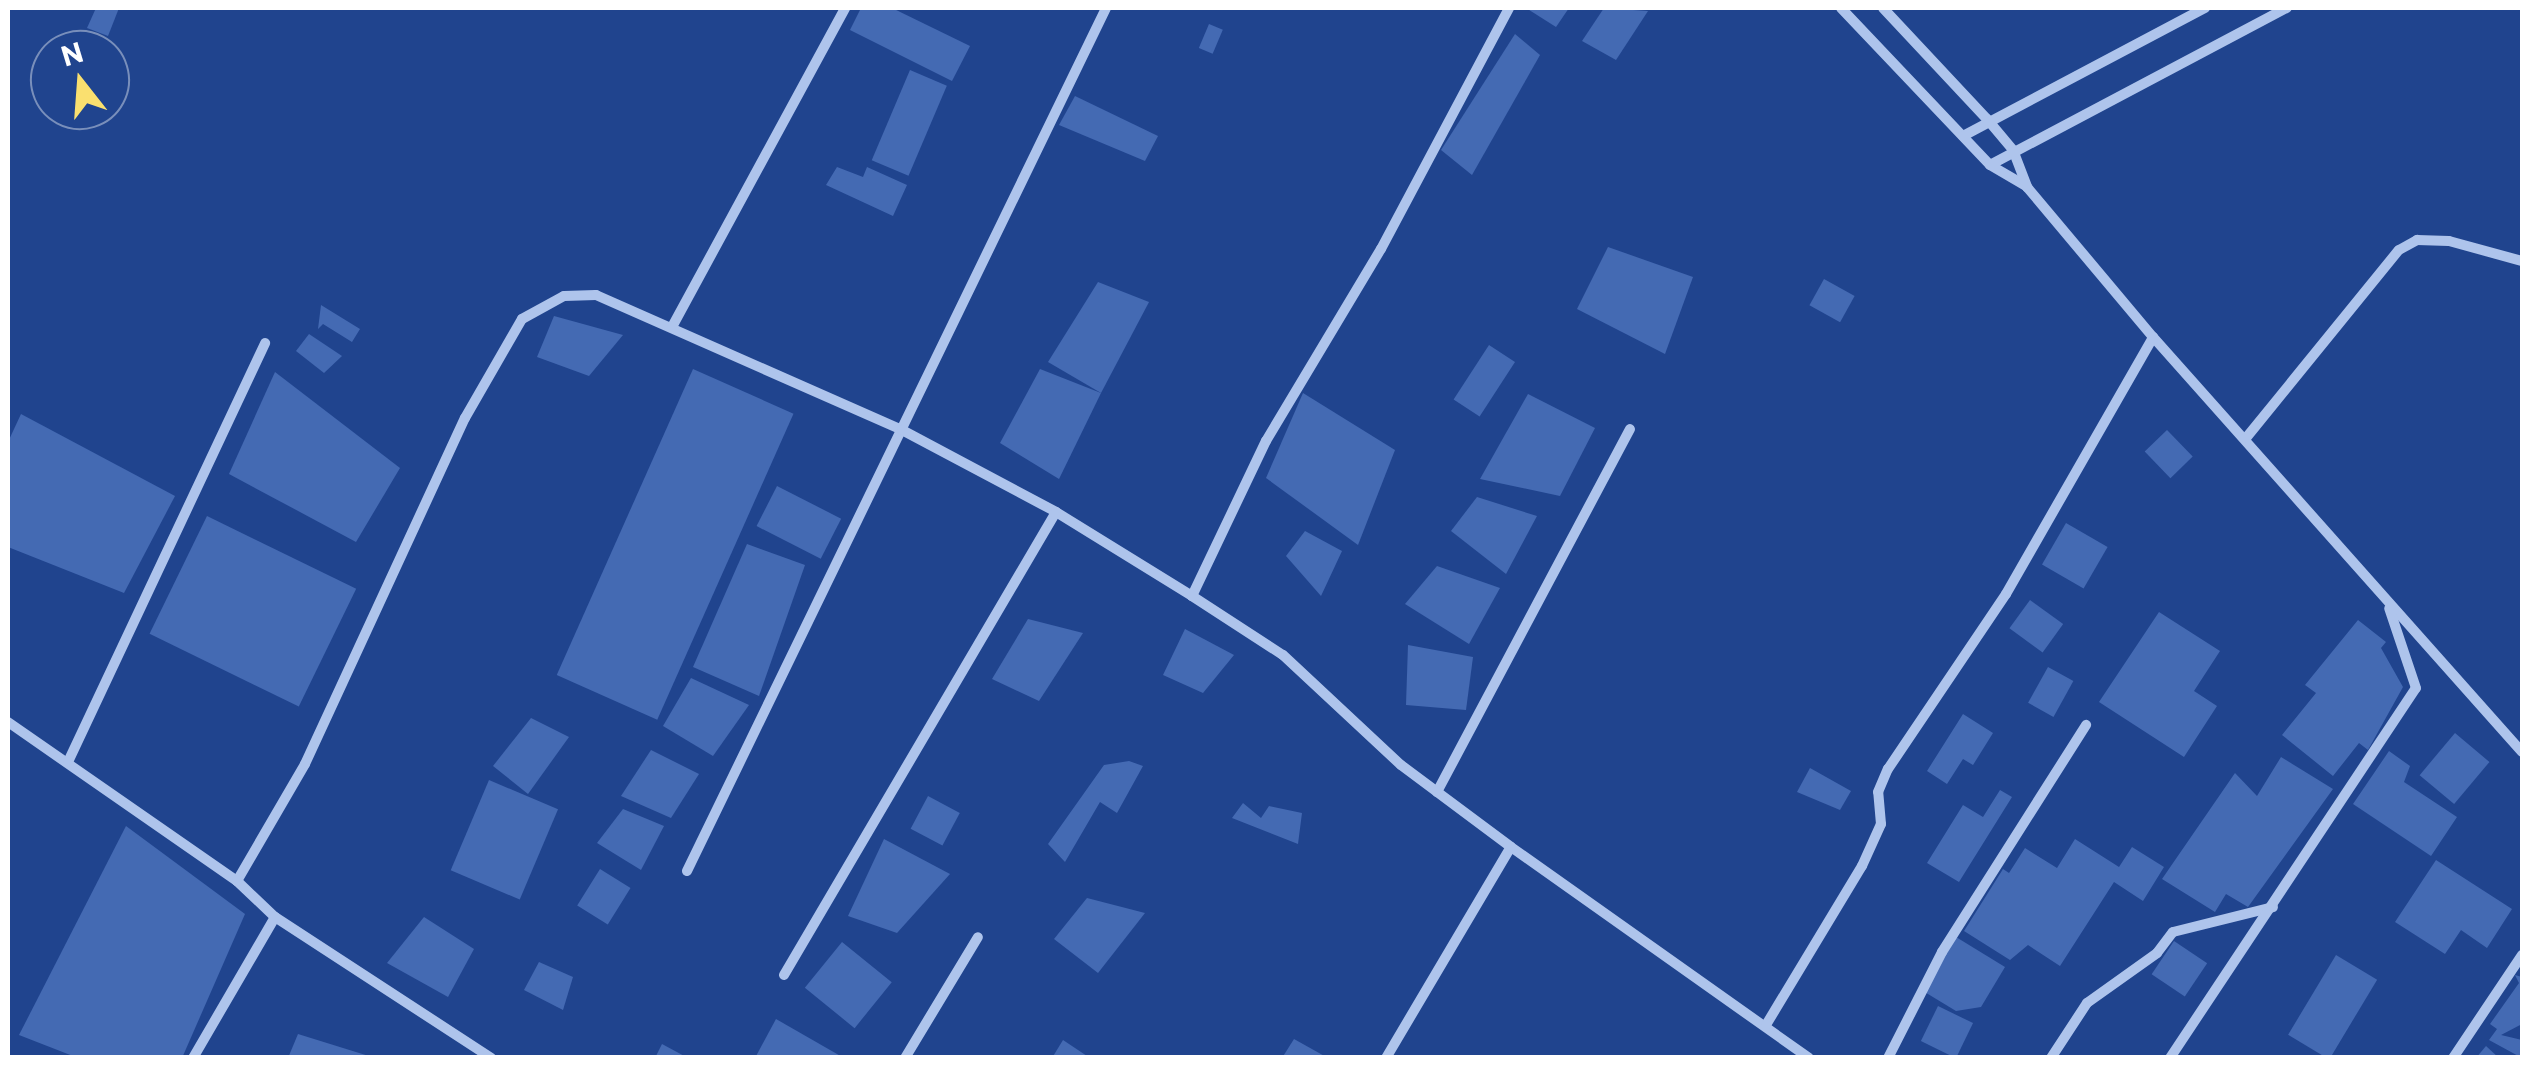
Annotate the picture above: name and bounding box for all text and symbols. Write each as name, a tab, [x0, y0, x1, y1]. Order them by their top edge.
north arrow	[30, 30, 130, 130]
text: N	[57, 34, 87, 73]

